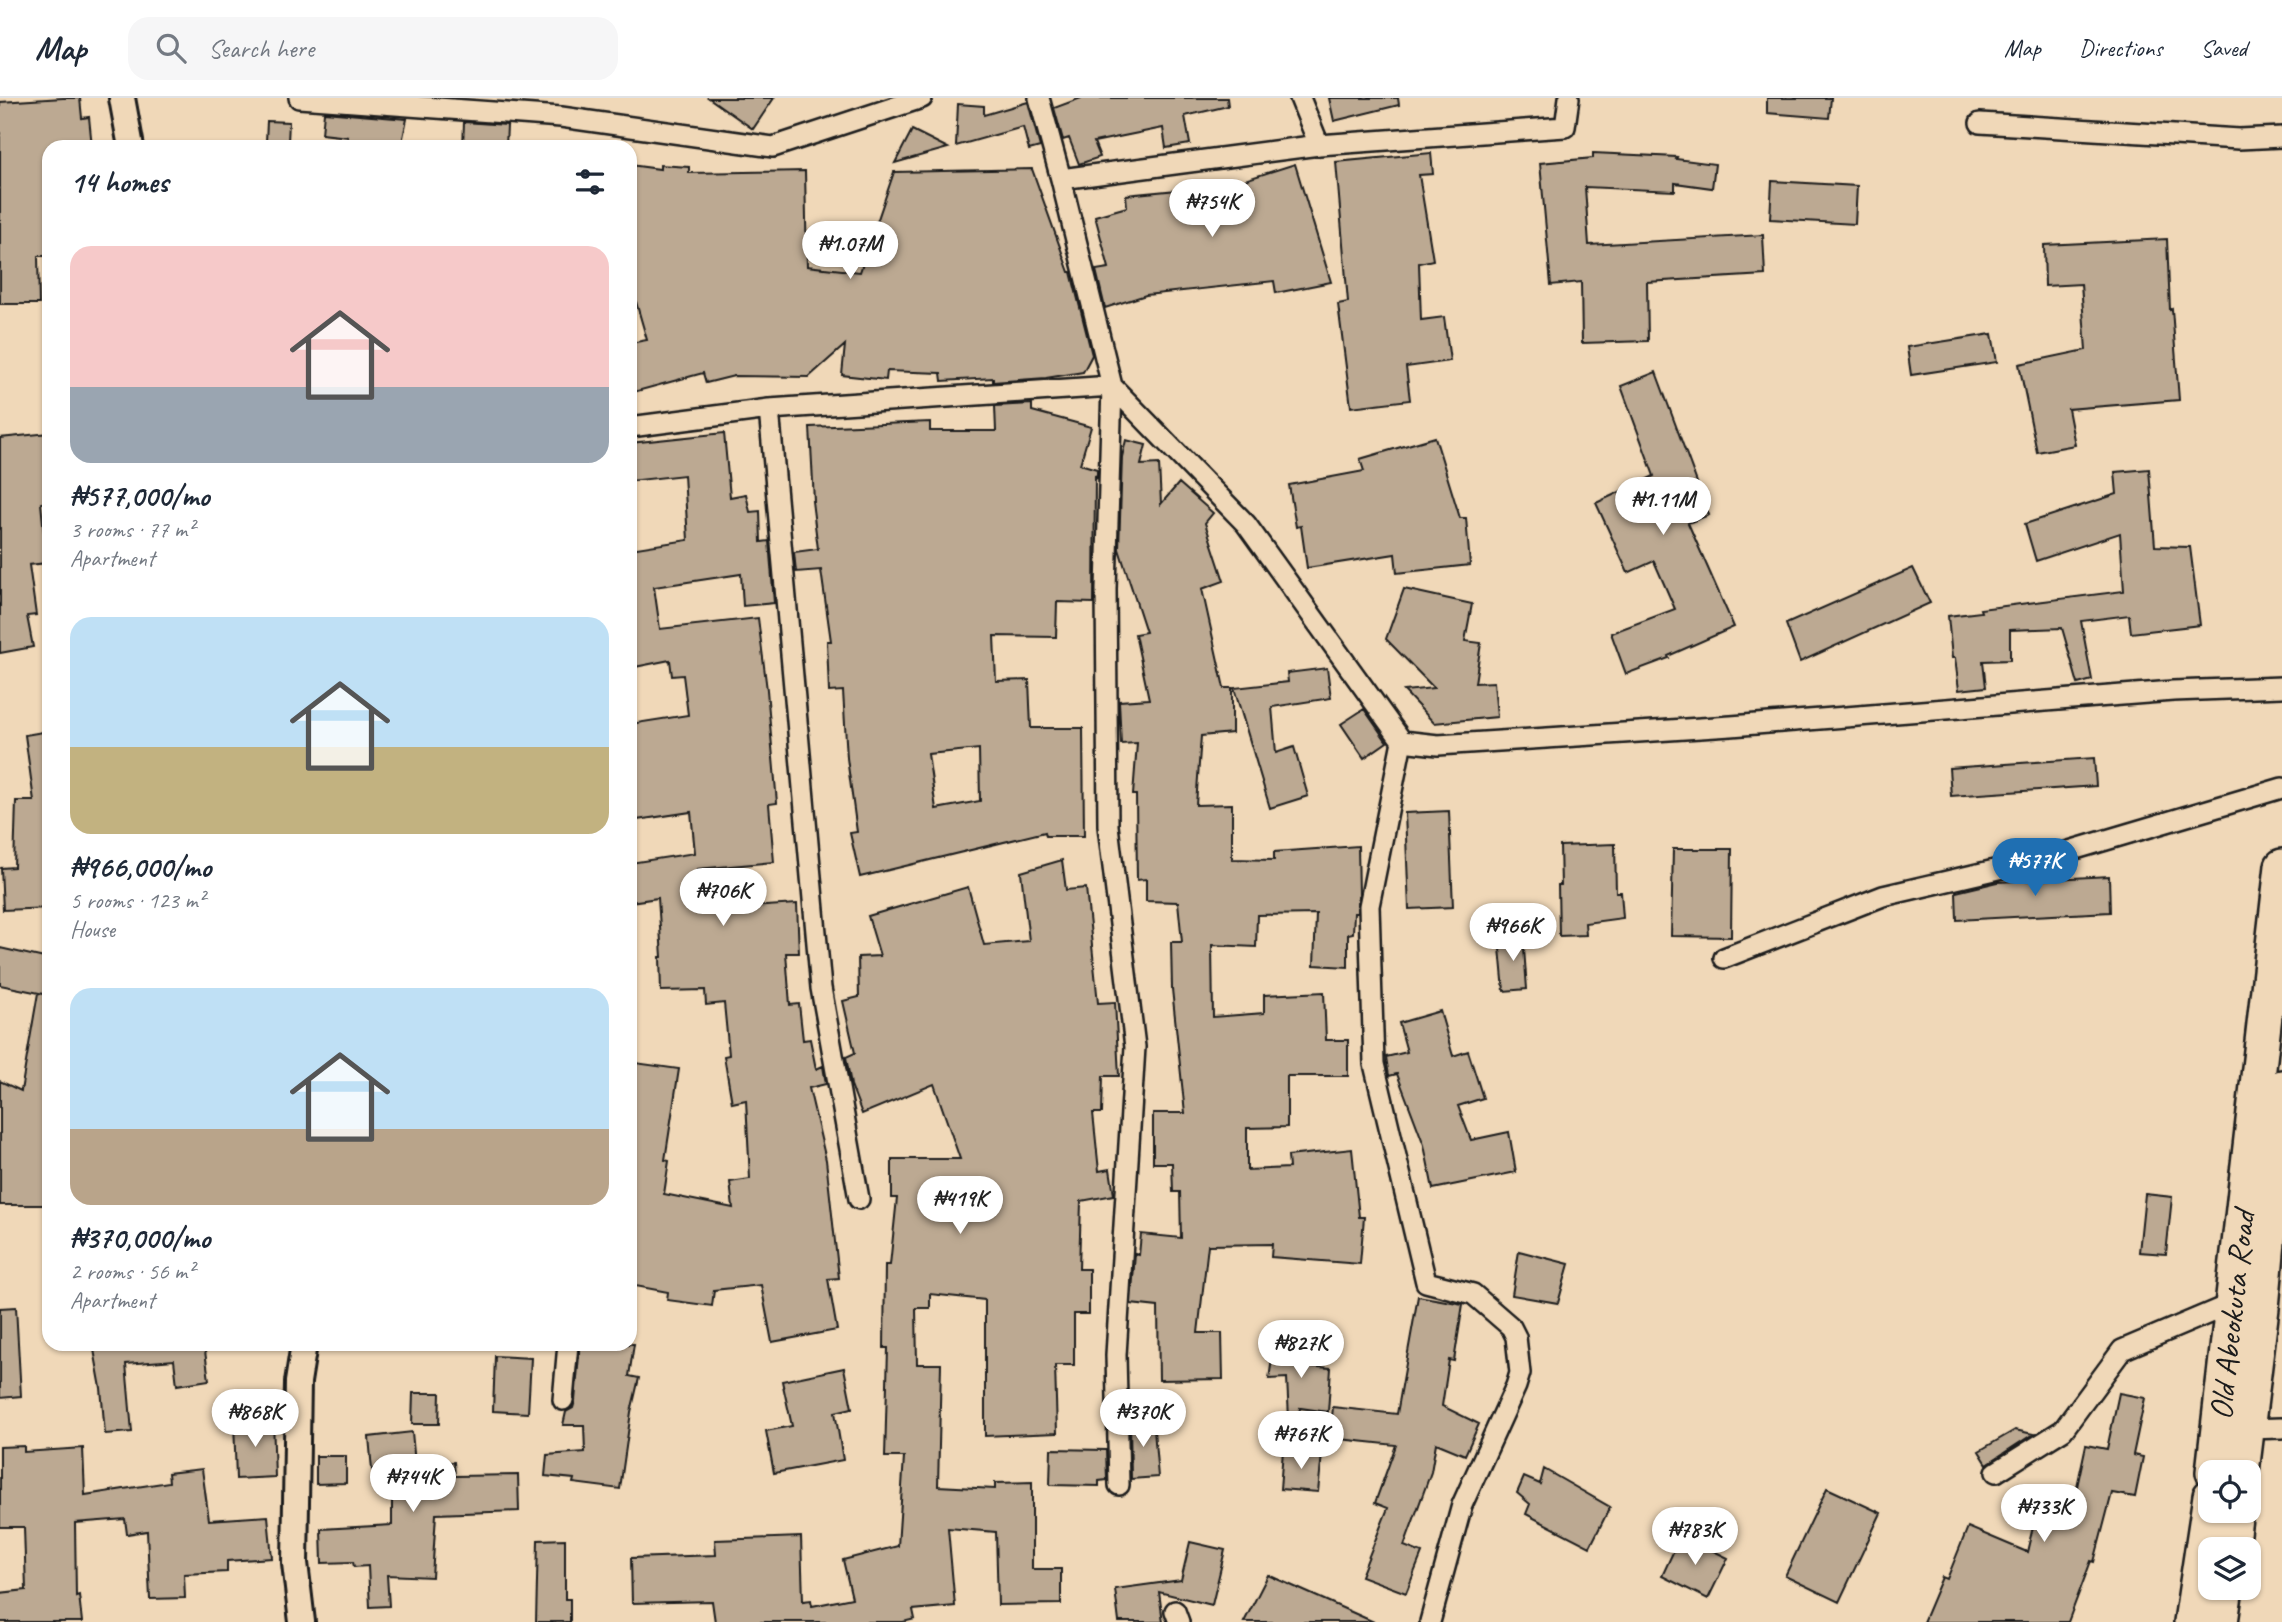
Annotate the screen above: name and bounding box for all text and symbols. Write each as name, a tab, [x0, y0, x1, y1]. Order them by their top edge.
search box	[128, 17, 618, 80]
text: Map	[35, 27, 86, 69]
icon: search	[152, 29, 190, 67]
text: Search here	[208, 32, 314, 65]
text: Map	[2004, 33, 2041, 63]
text: Directions	[2079, 33, 2162, 63]
text: Saved	[2200, 33, 2247, 63]
text: 14 homes	[70, 163, 168, 201]
icon: filters	[571, 163, 609, 201]
pin: ₦754K	[1163, 180, 1261, 239]
text: ₦754K	[1185, 187, 1239, 216]
pin: ₦1.07M	[793, 222, 907, 281]
text: ₦1.07M	[818, 229, 882, 258]
icon: home	[277, 292, 403, 418]
text: ₦577,000/mo	[70, 477, 209, 515]
pin: ₦1.11M	[1606, 478, 1720, 537]
text: ₦1.11M	[1631, 485, 1695, 514]
text: 3 rooms · 77 m²	[70, 515, 194, 544]
text: Apartment	[70, 544, 155, 573]
icon: home	[277, 663, 403, 789]
pin: ₦577K	[1986, 838, 2084, 898]
text: ₦577K	[2008, 846, 2062, 875]
text: ₦966,000/mo	[70, 848, 211, 886]
pin: ₦706K	[674, 868, 772, 928]
text: ₦706K	[696, 876, 750, 905]
text: 5 rooms · 123 m²	[70, 886, 205, 915]
pin: ₦966K	[1464, 904, 1562, 963]
text: ₦966K	[1486, 911, 1540, 940]
text: House	[70, 915, 115, 944]
icon: home	[277, 1034, 403, 1160]
pin: ₦419K	[911, 1176, 1009, 1236]
text: ₦419K	[933, 1184, 987, 1213]
street label: Old Abeokuta Road	[2199, 1203, 2265, 1422]
text: ₦370,000/mo	[70, 1219, 210, 1257]
text: 2 rooms · 56 m²	[70, 1257, 194, 1286]
text: Apartment	[70, 1286, 155, 1315]
pin: ₦827K	[1252, 1320, 1350, 1380]
text: ₦827K	[1274, 1328, 1328, 1357]
pin: ₦868K	[206, 1390, 304, 1449]
pin: ₦370K	[1094, 1390, 1192, 1449]
text: ₦868K	[228, 1397, 282, 1426]
text: ₦370K	[1116, 1397, 1170, 1426]
pin: ₦767K	[1252, 1412, 1350, 1471]
text: ₦767K	[1274, 1419, 1328, 1448]
pin: ₦744K	[364, 1454, 462, 1514]
map controls	[2198, 1460, 2261, 1600]
button: locate	[2198, 1460, 2261, 1523]
text: ₦744K	[386, 1462, 440, 1491]
pin: ₦733K	[1995, 1484, 2093, 1544]
text: ₦733K	[2017, 1492, 2071, 1521]
pin: ₦783K	[1646, 1508, 1744, 1567]
text: ₦783K	[1668, 1515, 1722, 1544]
button: layers	[2198, 1537, 2261, 1600]

